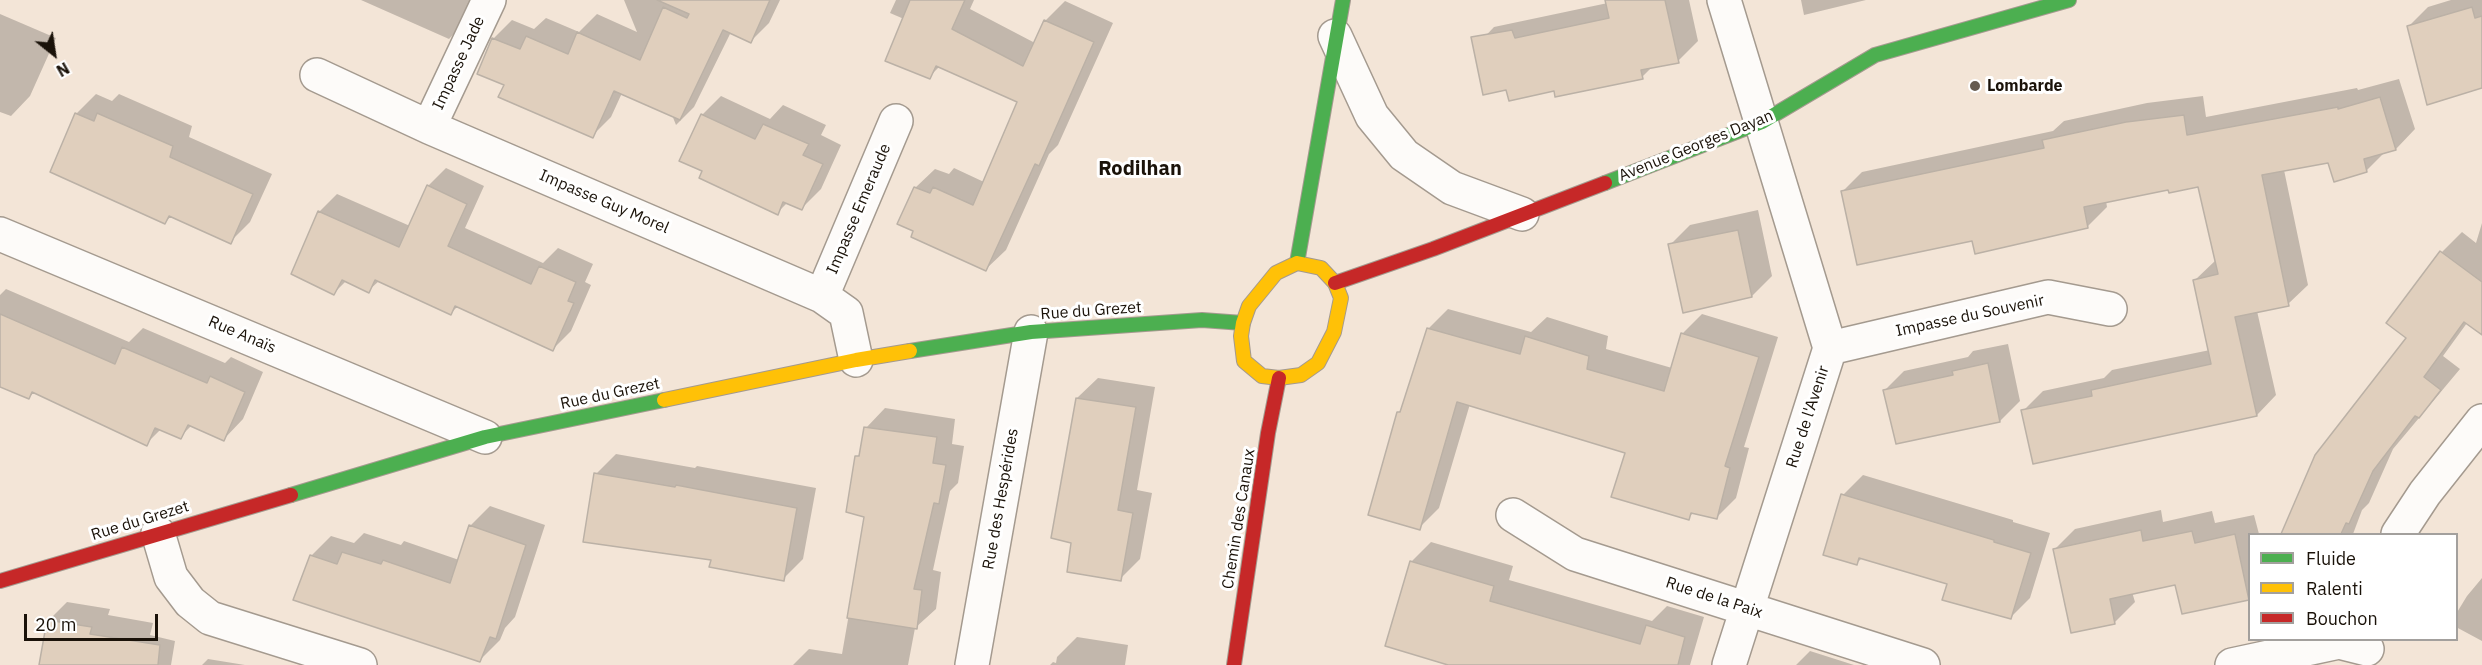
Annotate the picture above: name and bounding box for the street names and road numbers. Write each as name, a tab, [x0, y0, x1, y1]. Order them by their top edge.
street label: Impasse Jade	[429, 13, 489, 113]
street label: Avenue Georges Dayan	[1616, 106, 1776, 186]
street label: Impasse Emeraude	[823, 141, 895, 277]
street label: Impasse Guy Morel	[536, 166, 672, 238]
street label: Impasse du Souvenir	[1894, 291, 2046, 341]
street label: Rue du Grezet	[1040, 298, 1142, 324]
street label: Rue Anaïs	[205, 312, 279, 358]
street label: Rue de l'Avenir	[1782, 363, 1834, 471]
street label: Rue du Grezet	[558, 374, 662, 414]
street label: Rue des Hespérides	[979, 427, 1023, 571]
street label: Chemin des Canaux	[1218, 448, 1260, 590]
street label: Rue du Grezet	[89, 497, 191, 545]
street label: Rue de la Paix	[1663, 573, 1765, 623]

